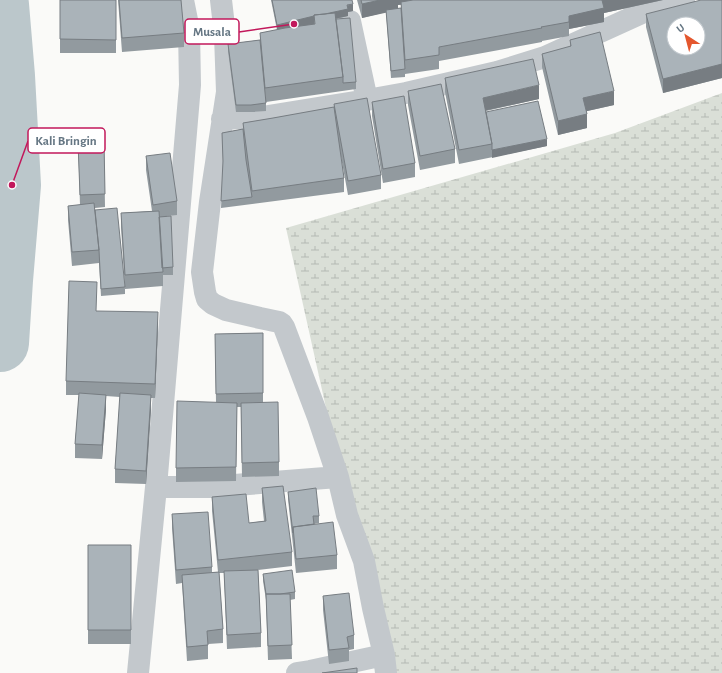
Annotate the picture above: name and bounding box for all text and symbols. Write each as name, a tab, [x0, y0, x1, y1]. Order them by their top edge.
north arrow	[666, 16, 706, 56]
callout: Musala	[185, 19, 239, 44]
text: U	[674, 22, 686, 35]
text: Musala	[193, 26, 231, 39]
callout: Kali Bringin	[28, 128, 105, 153]
text: Kali Bringin	[35, 135, 97, 148]

